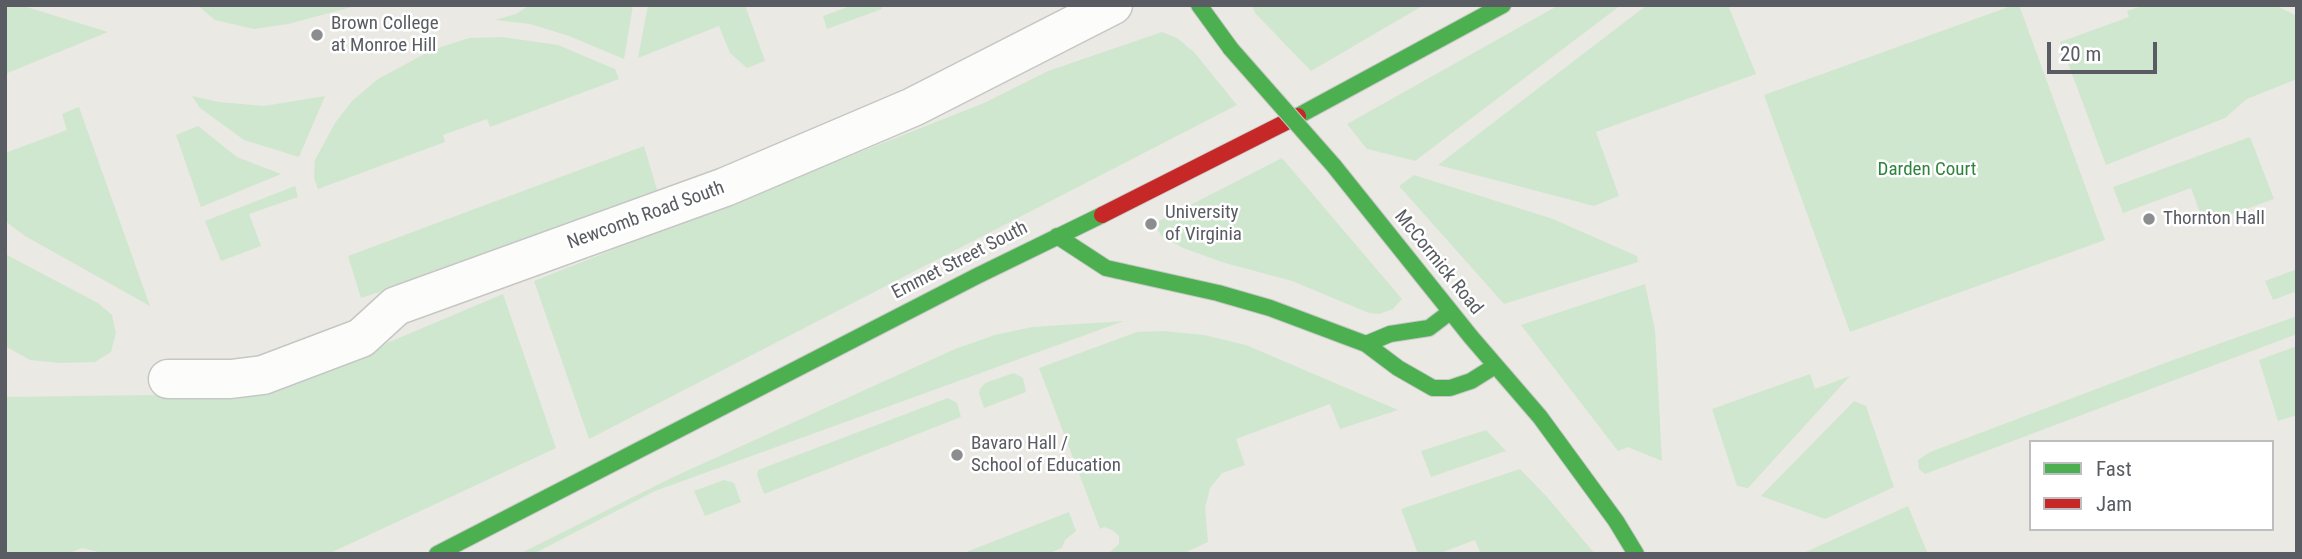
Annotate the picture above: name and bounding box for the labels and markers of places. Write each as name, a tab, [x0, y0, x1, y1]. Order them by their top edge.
place label: Brown College at Monroe Hill	[331, 13, 439, 57]
marker: Brown College at Monroe Hill	[309, 27, 325, 43]
place label: University of Virginia	[1165, 202, 1242, 246]
place label: Thornton Hall	[2163, 208, 2265, 230]
marker: Thornton Hall	[2141, 211, 2157, 227]
marker: University of Virginia	[1143, 216, 1159, 232]
place label: Bavaro Hall / School of Education	[971, 433, 1121, 477]
marker: Bavaro Hall / School of Education	[949, 447, 965, 463]

